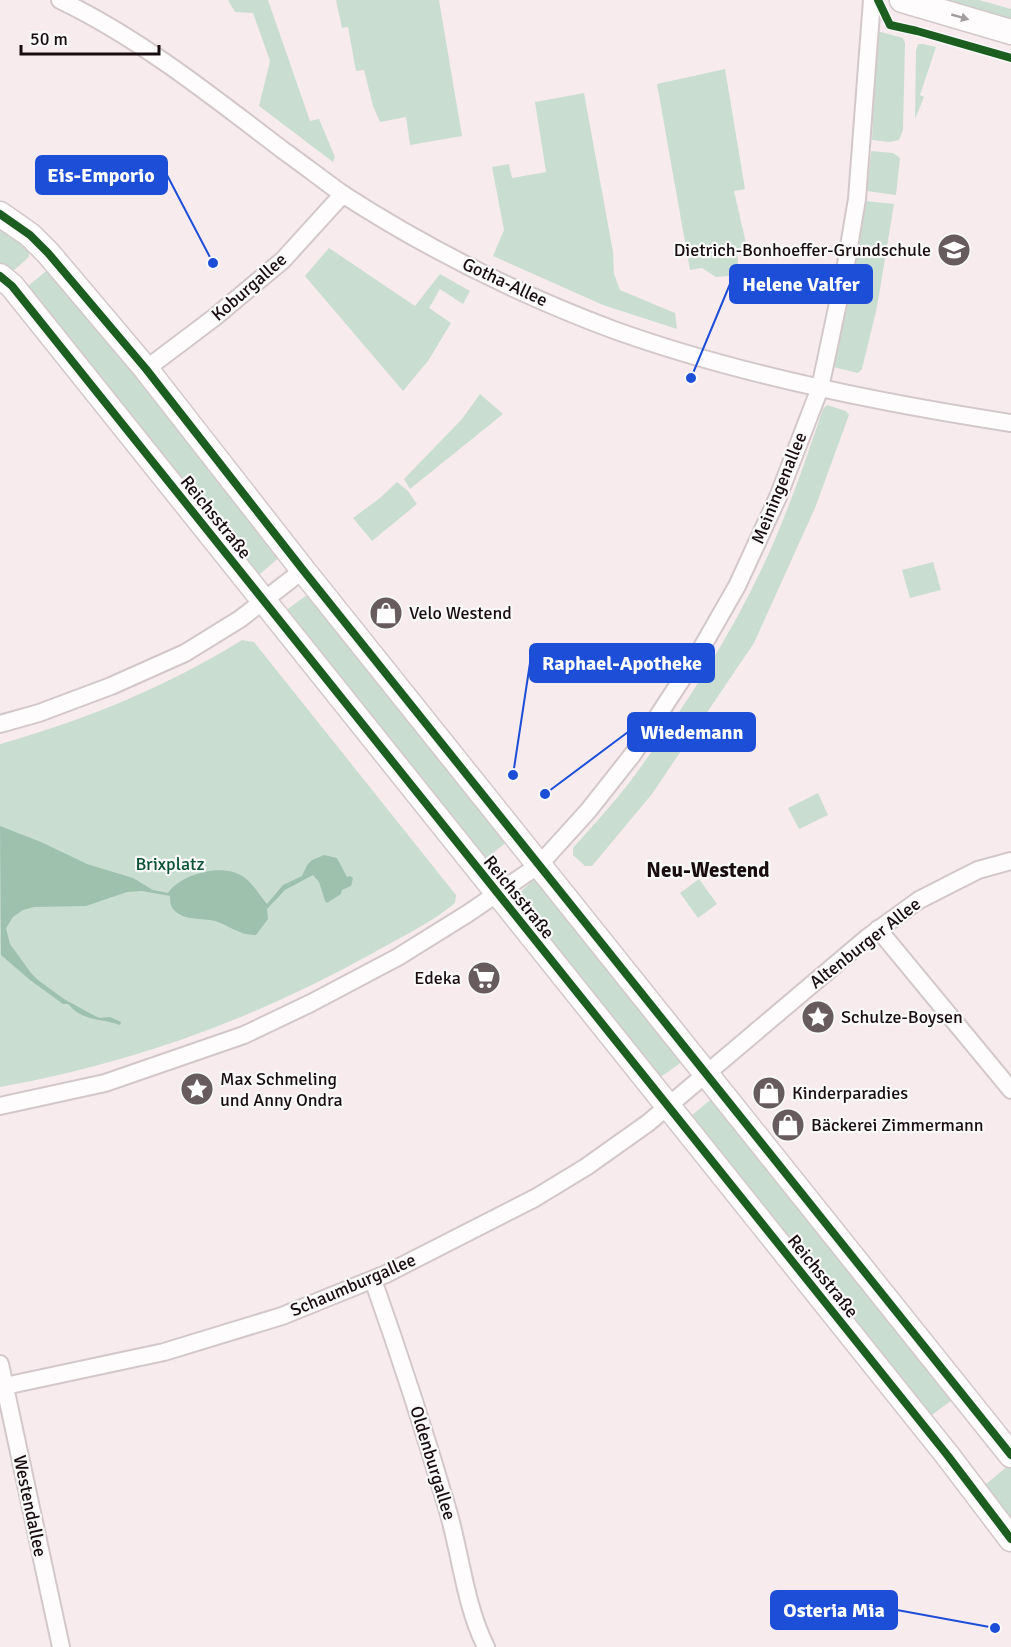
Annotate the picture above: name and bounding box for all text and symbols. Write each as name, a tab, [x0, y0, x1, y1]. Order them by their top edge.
one-way arrow	[951, 13, 969, 22]
scale bar	[21, 18, 159, 56]
text: 50 m	[30, 28, 68, 50]
callout: Eis-Emporio	[36, 156, 167, 194]
text: Eis-Emporio	[47, 163, 155, 188]
school or university icon: Dietrich-Bonhoeffer-Grundschule	[936, 232, 972, 268]
place label: Dietrich-Bonhoeffer-Grundschule	[674, 239, 931, 261]
street label: Koburgallee	[207, 248, 291, 326]
street label: Gotha-Allee	[459, 253, 551, 311]
callout: Helene Valfer	[730, 265, 872, 303]
text: Helene Valfer	[742, 272, 860, 297]
street label: Meiningenallee	[747, 429, 811, 547]
street label: Reichsstraße	[176, 471, 256, 563]
shop icon: Velo Westend	[368, 595, 404, 631]
place label: Velo Westend	[409, 602, 512, 624]
callout: Raphael-Apotheke	[530, 644, 714, 682]
text: Raphael-Apotheke	[542, 651, 702, 676]
callout: Wiedemann	[628, 713, 755, 751]
text: Wiedemann	[641, 720, 744, 745]
street label: Reichsstraße	[479, 851, 559, 943]
park label: Brixplatz	[136, 853, 205, 875]
district label: Neu-Westend	[646, 857, 770, 883]
street label: Altenburger Allee	[805, 893, 925, 993]
supermarket icon: Edeka	[466, 960, 502, 996]
place label: Edeka	[414, 967, 461, 989]
place icon: Schulze-Boysen	[800, 999, 836, 1035]
place label: Schulze-Boysen	[841, 1006, 963, 1028]
place label: Max Schmeling und Anny Ondra	[220, 1068, 343, 1111]
place icon: Max Schmeling und Anny Ondra	[179, 1071, 215, 1107]
shop icon: Kinderparadies	[751, 1075, 787, 1111]
place label: Kinderparadies	[792, 1082, 908, 1104]
shop icon: Bäckerei Zimmermann	[770, 1107, 806, 1143]
place label: Bäckerei Zimmermann	[811, 1114, 984, 1136]
street label: Reichsstraße	[783, 1230, 863, 1322]
street label: Schaumburgallee	[287, 1249, 419, 1321]
street label: Oldenburgallee	[405, 1403, 461, 1523]
street label: Westendallee	[8, 1453, 52, 1559]
callout: Osteria Mia	[771, 1591, 897, 1629]
text: Osteria Mia	[783, 1598, 885, 1623]

